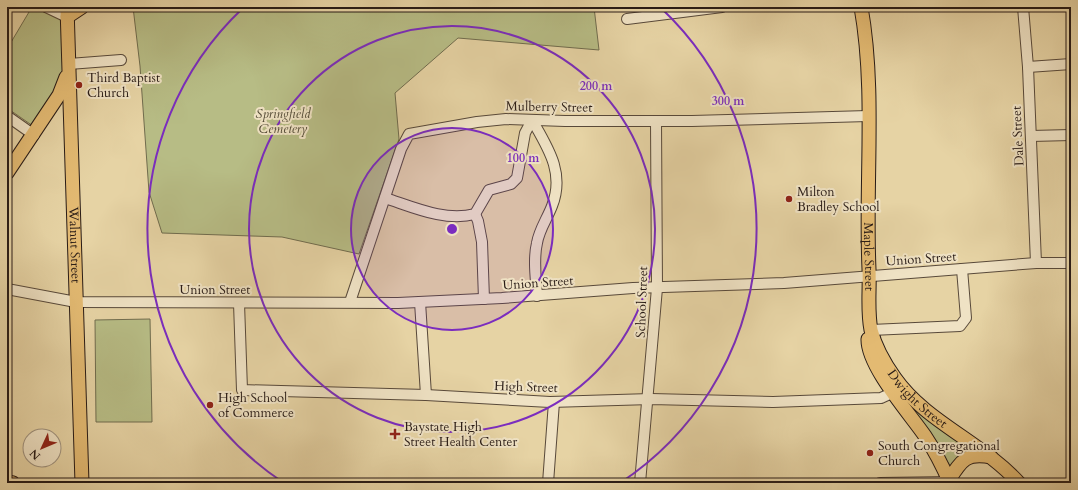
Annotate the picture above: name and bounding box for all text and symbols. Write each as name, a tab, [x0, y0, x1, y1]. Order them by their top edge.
place label: Third Baptist Church	[87, 69, 160, 102]
text: 200 m	[580, 78, 613, 94]
marker: Third Baptist Church	[74, 80, 84, 90]
text: 300 m	[712, 93, 745, 109]
street label: Mulberry Street	[506, 97, 592, 117]
park label: Springfield Cemetery	[256, 105, 311, 138]
street label: Dale Street	[1007, 105, 1029, 167]
text: 100 m	[507, 150, 540, 166]
place label: Milton Bradley School	[797, 183, 880, 216]
marker: Milton Bradley School	[784, 194, 794, 204]
street label: Walnut Street	[64, 205, 85, 284]
centre of rings	[445, 222, 459, 236]
street label: Maple Street	[859, 222, 878, 291]
street label: Union Street	[885, 248, 957, 270]
street label: School Street	[632, 266, 652, 338]
street label: Union Street	[502, 272, 574, 294]
street label: Union Street	[180, 281, 250, 299]
street label: Dwight Street	[883, 366, 951, 432]
street label: High Street	[494, 377, 558, 397]
place label: High School of Commerce	[218, 389, 294, 422]
marker: High School of Commerce	[205, 400, 215, 410]
place label: Baystate High Street Health Center	[404, 418, 517, 451]
north arrow	[22, 428, 62, 468]
marker: Baystate High Street Health Center	[389, 428, 401, 440]
place label: South Congregational Church	[878, 437, 1000, 470]
text: N	[26, 446, 44, 463]
marker: South Congregational Church	[865, 448, 875, 458]

